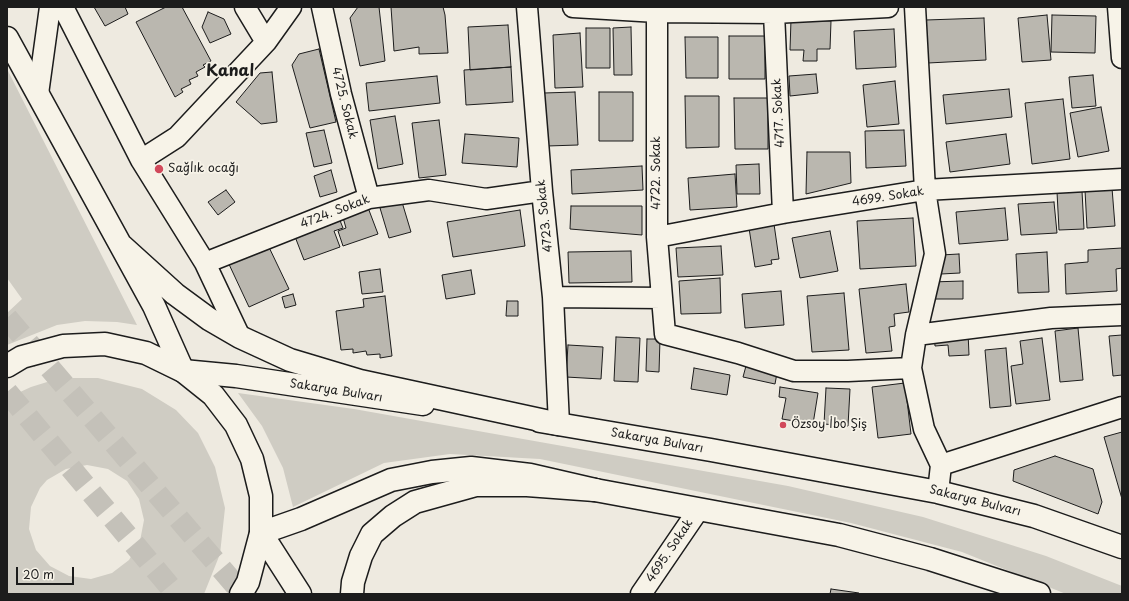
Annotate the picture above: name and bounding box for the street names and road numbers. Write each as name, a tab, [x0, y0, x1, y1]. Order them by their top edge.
street label: 4725. Sokak	[328, 66, 360, 140]
street label: 4717. Sokak	[770, 78, 788, 148]
street label: 4722. Sokak	[650, 136, 664, 210]
street label: 4723. Sokak	[534, 179, 556, 253]
street label: 4699. Sokak	[851, 184, 925, 210]
street label: 4724. Sokak	[298, 192, 372, 232]
street label: Sakarya Bulvarı	[289, 377, 383, 405]
street label: Sakarya Bulvarı	[610, 426, 704, 456]
street label: Sakarya Bulvarı	[928, 483, 1022, 519]
street label: 4695. Sokak	[644, 517, 696, 585]

